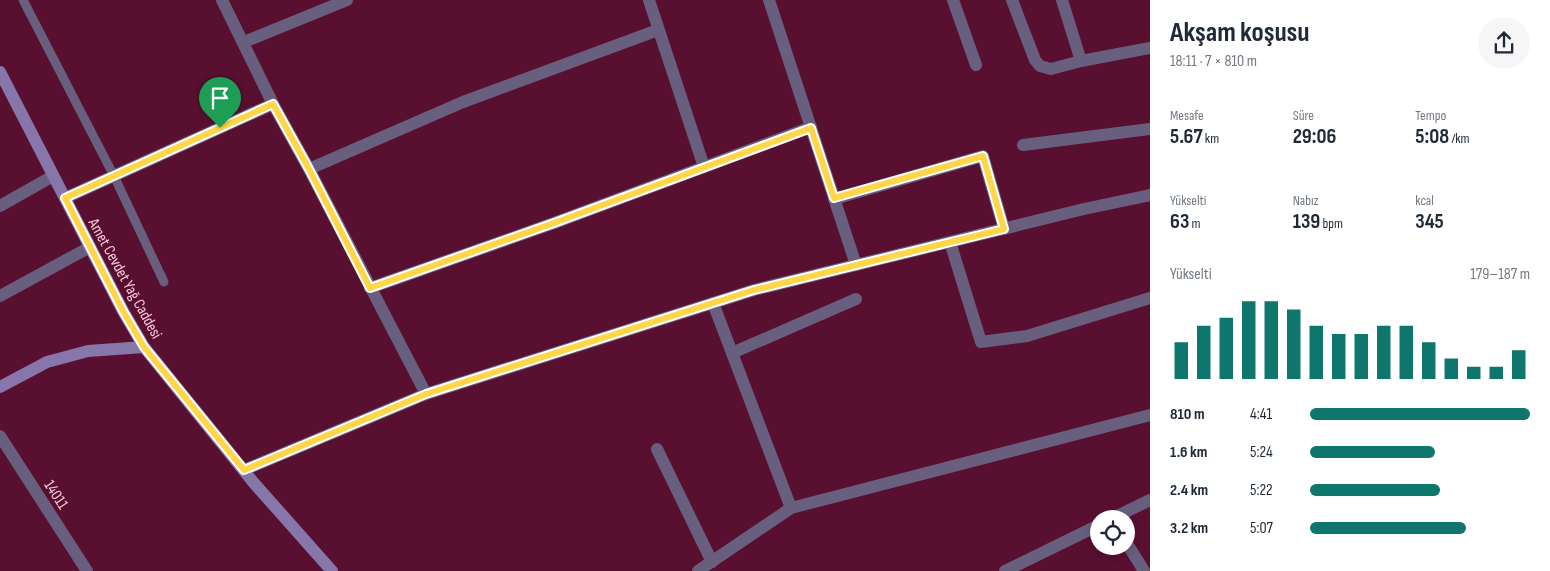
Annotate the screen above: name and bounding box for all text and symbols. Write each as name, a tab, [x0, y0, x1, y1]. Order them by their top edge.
text: Akşam koşusu	[1170, 16, 1310, 49]
button: share	[1478, 17, 1530, 69]
text: 18:11 · 7 × 810 m	[1170, 52, 1257, 71]
pin	[199, 77, 241, 128]
icon: arrive	[206, 84, 234, 112]
text: Mesafe	[1170, 107, 1204, 124]
text: Süre	[1293, 107, 1314, 124]
text: Tempo	[1415, 107, 1446, 124]
text: 5.67	[1170, 124, 1203, 149]
text: 29:06	[1293, 124, 1336, 149]
text: 5:08	[1415, 124, 1449, 149]
text: km	[1203, 130, 1219, 147]
text: /km	[1449, 130, 1470, 147]
text: Yükselti	[1170, 192, 1206, 209]
text: Nabız	[1293, 192, 1319, 209]
text: kcal	[1415, 192, 1434, 209]
text: 63	[1170, 209, 1189, 234]
text: 139	[1293, 209, 1320, 234]
text: 345	[1415, 209, 1444, 234]
street label: Amet Cevdet Yağ Caddesi	[83, 214, 166, 342]
text: m	[1189, 215, 1201, 232]
text: bpm	[1320, 215, 1343, 232]
text: Yükselti	[1170, 265, 1212, 284]
text: 179–187 m	[1470, 265, 1530, 284]
text: 810 m	[1170, 405, 1205, 424]
text: 4:41	[1250, 405, 1272, 424]
text: 1.6 km	[1170, 443, 1207, 462]
text: 5:24	[1250, 443, 1273, 462]
street label: 14011	[39, 477, 72, 513]
text: 2.4 km	[1170, 481, 1208, 500]
text: 5:22	[1250, 481, 1273, 500]
map controls	[1090, 510, 1135, 555]
button: locate	[1090, 510, 1135, 555]
text: 3.2 km	[1170, 519, 1208, 538]
text: 5:07	[1250, 519, 1273, 538]

